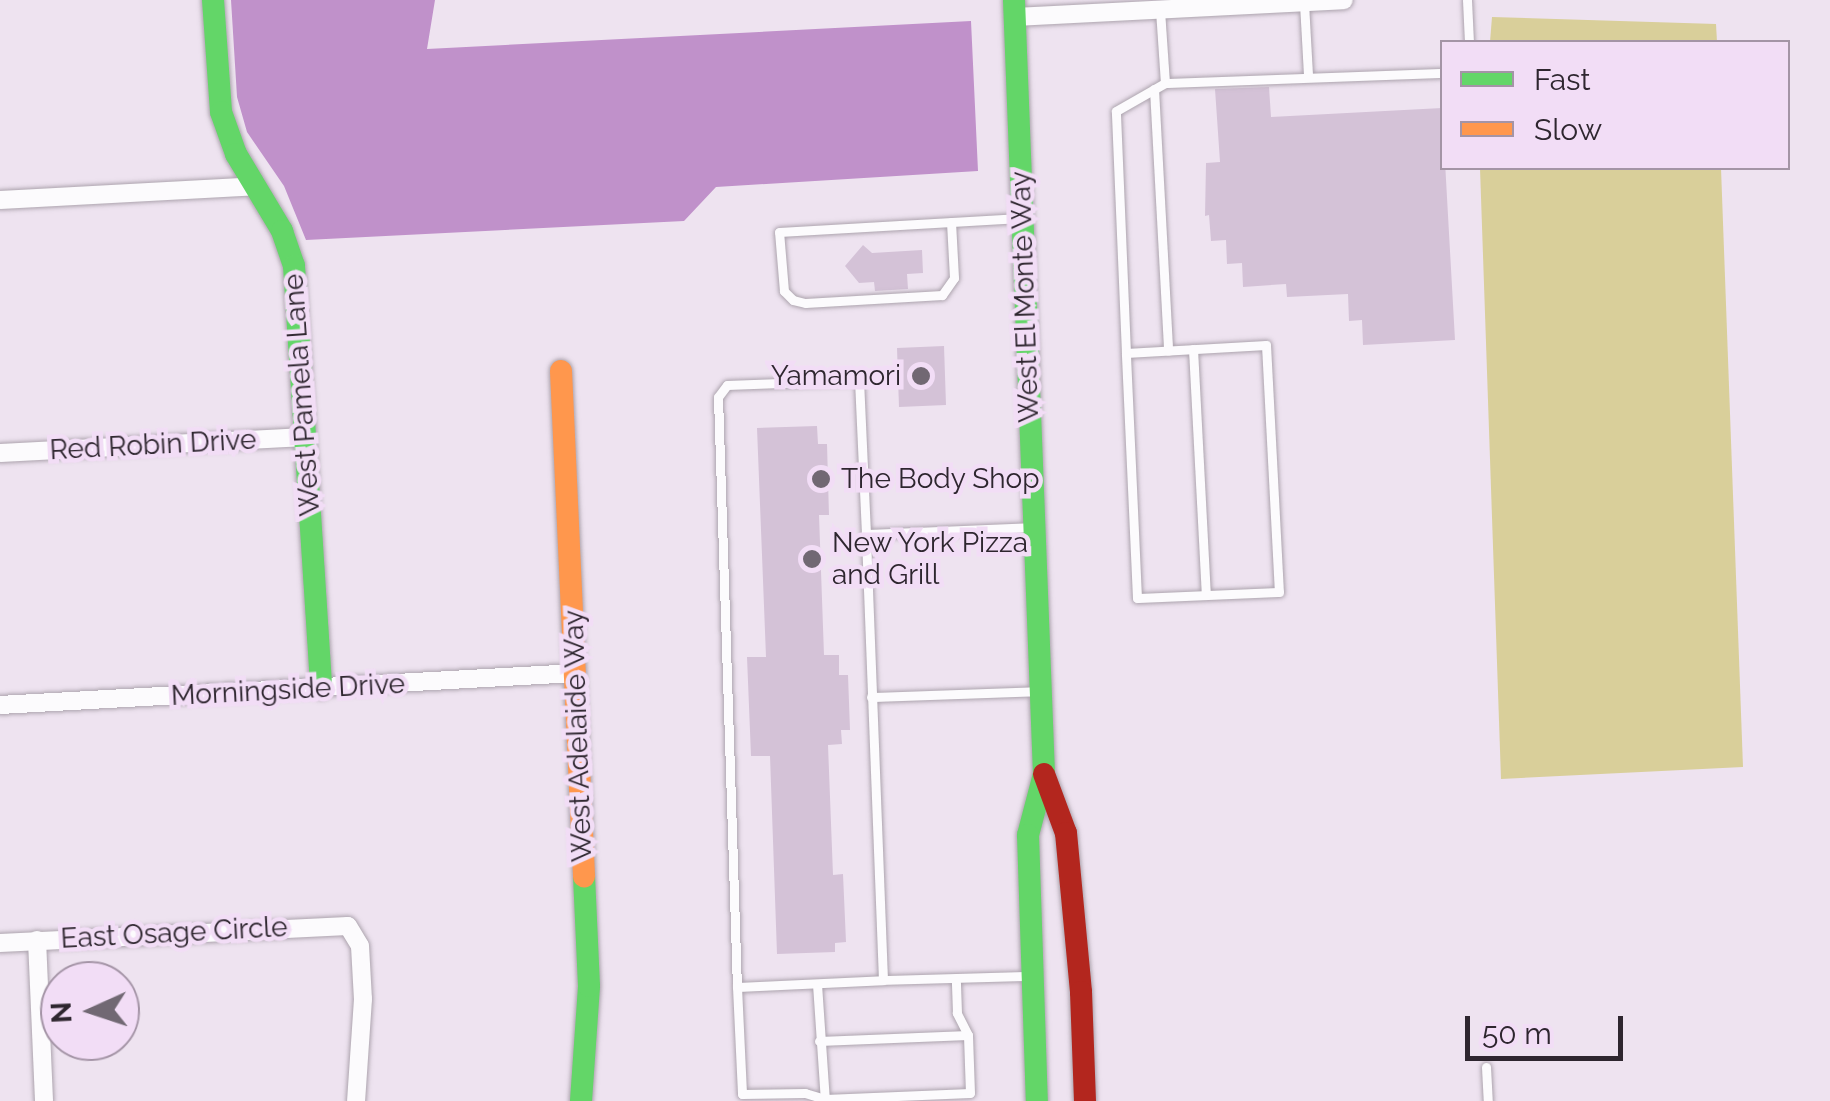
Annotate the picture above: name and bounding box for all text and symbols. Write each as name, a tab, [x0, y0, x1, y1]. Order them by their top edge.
legend	[1440, 40, 1790, 170]
text: Fast	[1534, 62, 1591, 97]
text: Slow	[1534, 112, 1602, 147]
street label: West El Monte Way	[1004, 170, 1046, 424]
street label: West Pamela Lane	[277, 273, 327, 517]
place label: Yamamori	[771, 359, 901, 393]
marker: Yamamori	[910, 365, 932, 387]
street label: Red Robin Drive	[49, 423, 257, 467]
place label: The Body Shop	[841, 462, 1040, 496]
marker: The Body Shop	[810, 468, 832, 490]
place label: New York Pizza and Grill	[832, 526, 1030, 592]
marker: New York Pizza and Grill	[801, 548, 823, 570]
street label: West Adelaide Way	[557, 608, 599, 864]
street label: Morningside Drive	[170, 667, 406, 713]
street label: East Osage Circle	[60, 910, 288, 956]
north arrow	[40, 961, 140, 1061]
scale bar	[1470, 996, 1628, 1058]
text: N	[45, 1001, 79, 1024]
text: 50 m	[1482, 1016, 1552, 1051]

